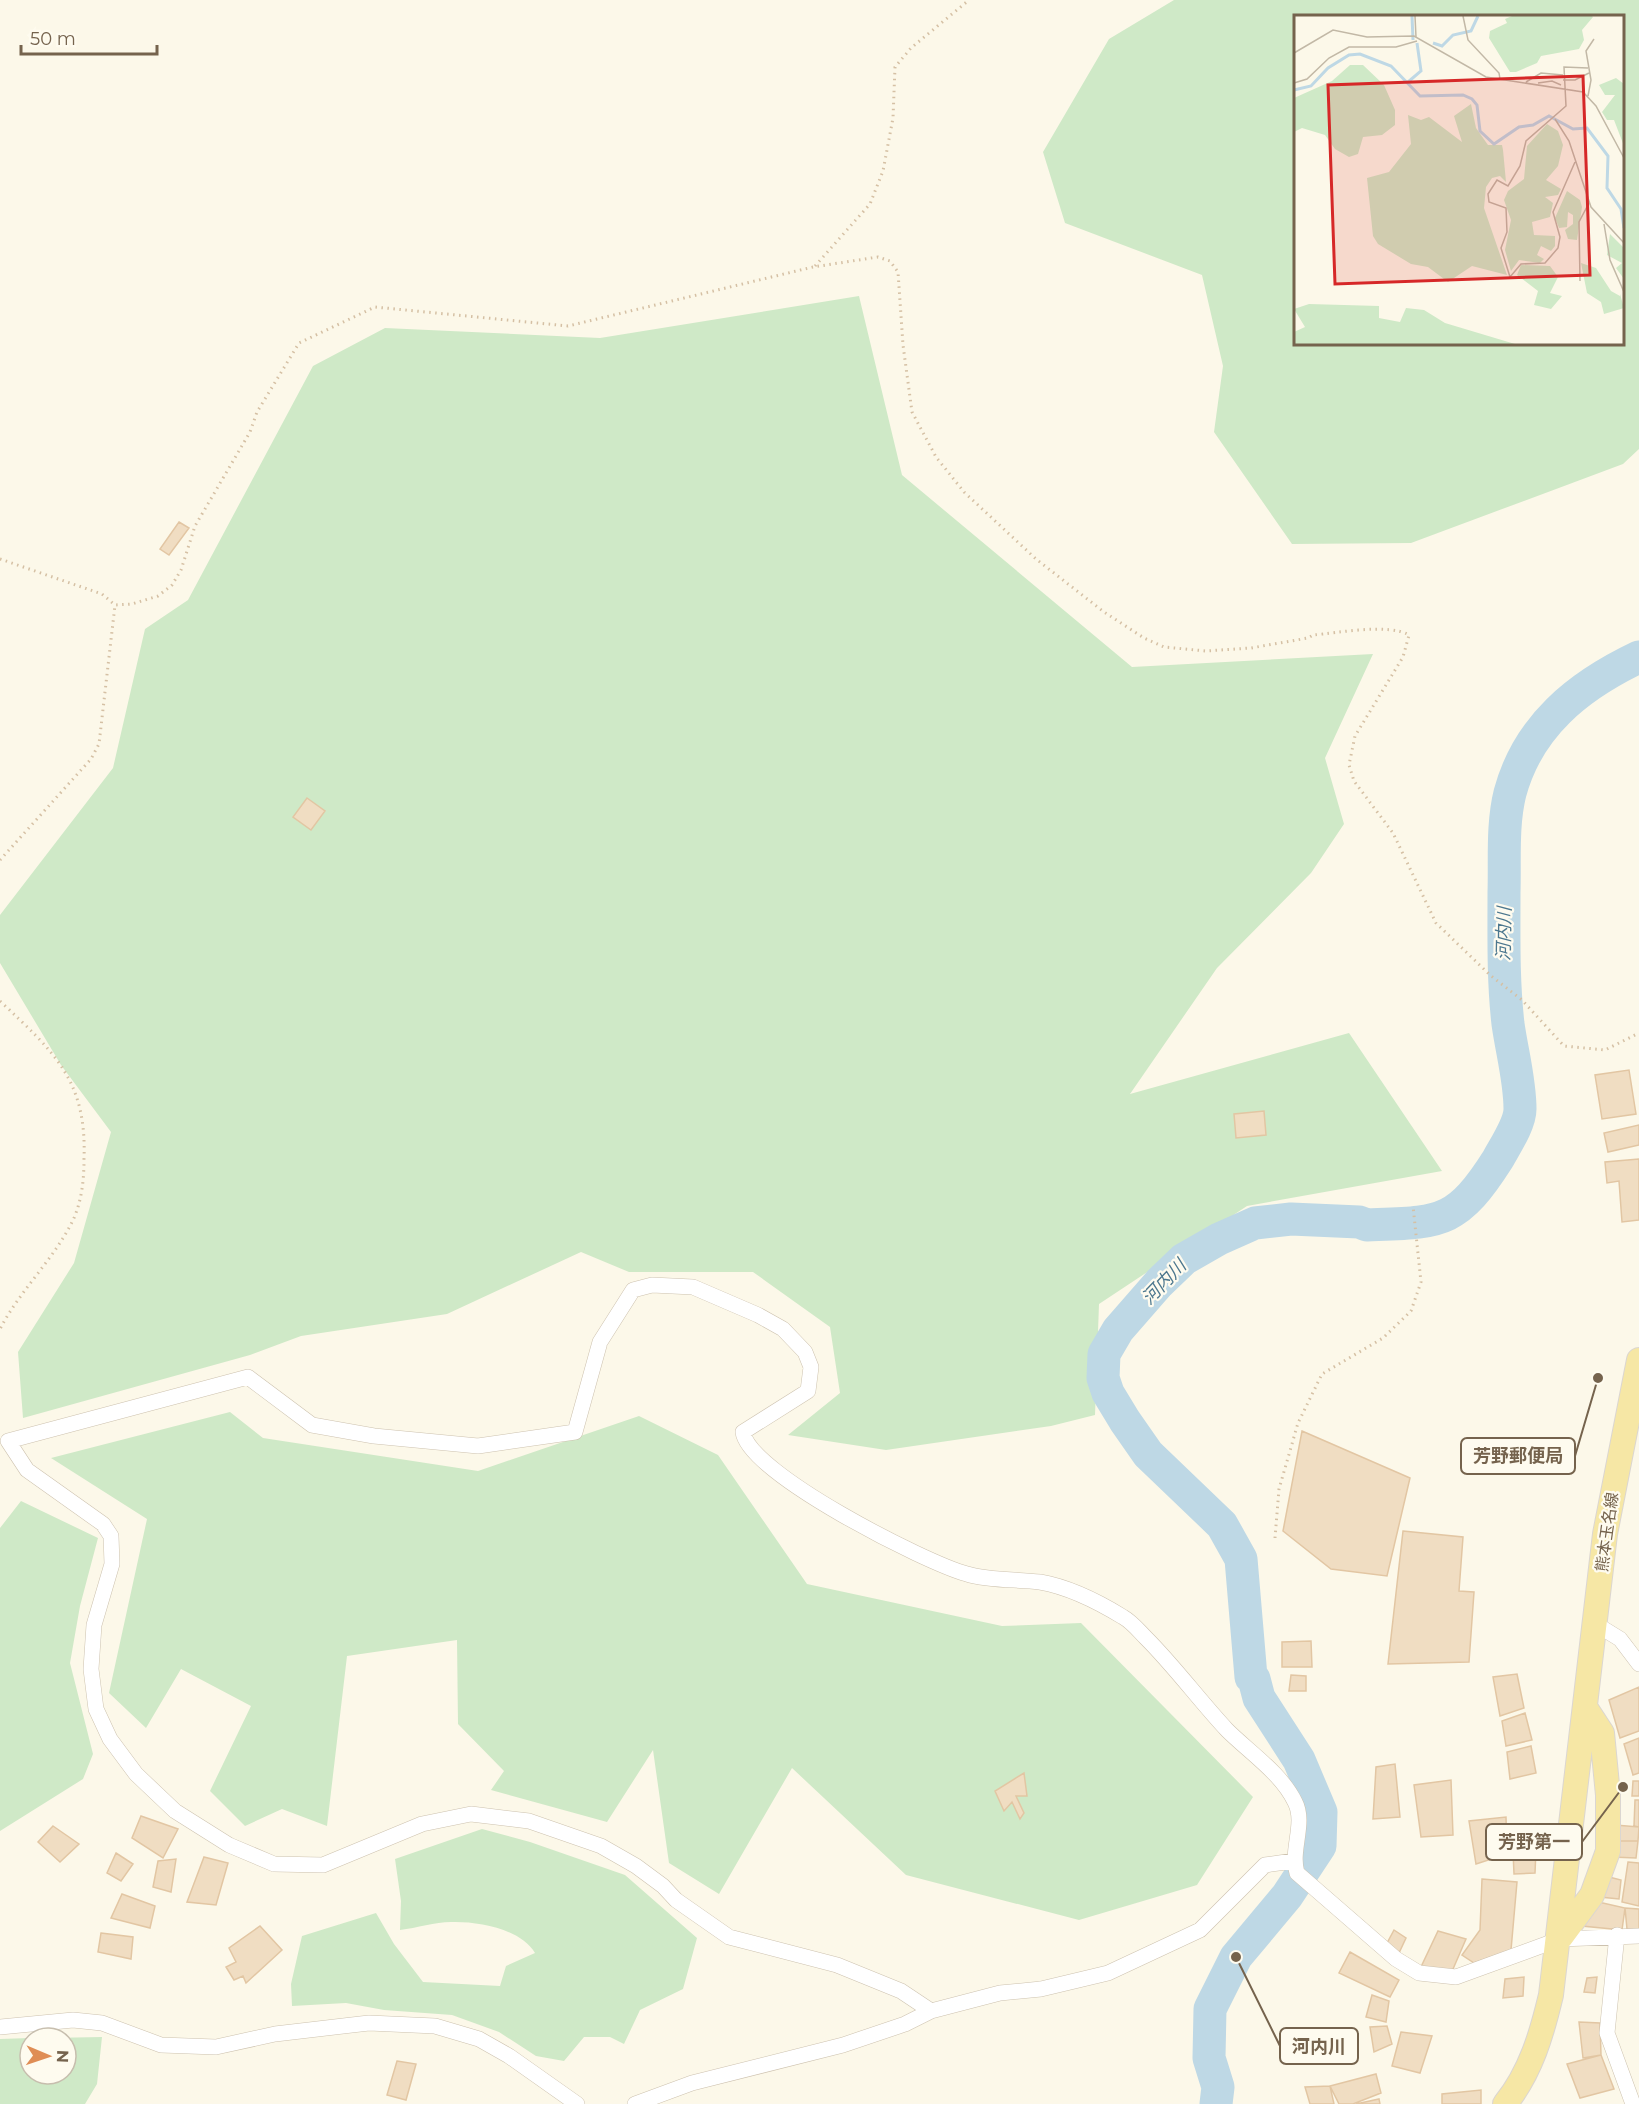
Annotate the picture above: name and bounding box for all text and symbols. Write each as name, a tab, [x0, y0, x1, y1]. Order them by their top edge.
inset map	[1294, 15, 1624, 345]
scale bar	[21, 18, 158, 56]
text: 50 m	[30, 28, 76, 50]
water label: 河内川	[1493, 905, 1516, 961]
water label: 河内川	[1137, 1253, 1192, 1309]
callout: 芳野郵便局	[1461, 1438, 1575, 1474]
text: 芳野郵便局	[1473, 1445, 1563, 1467]
street label: 熊本玉名線	[1592, 1491, 1622, 1573]
callout: 芳野第一	[1486, 1824, 1582, 1860]
text: 芳野第一	[1498, 1831, 1570, 1853]
north arrow	[18, 2026, 78, 2086]
callout: 河内川	[1280, 2028, 1358, 2064]
text: 河内川	[1292, 2036, 1346, 2058]
text: N	[53, 2050, 72, 2063]

